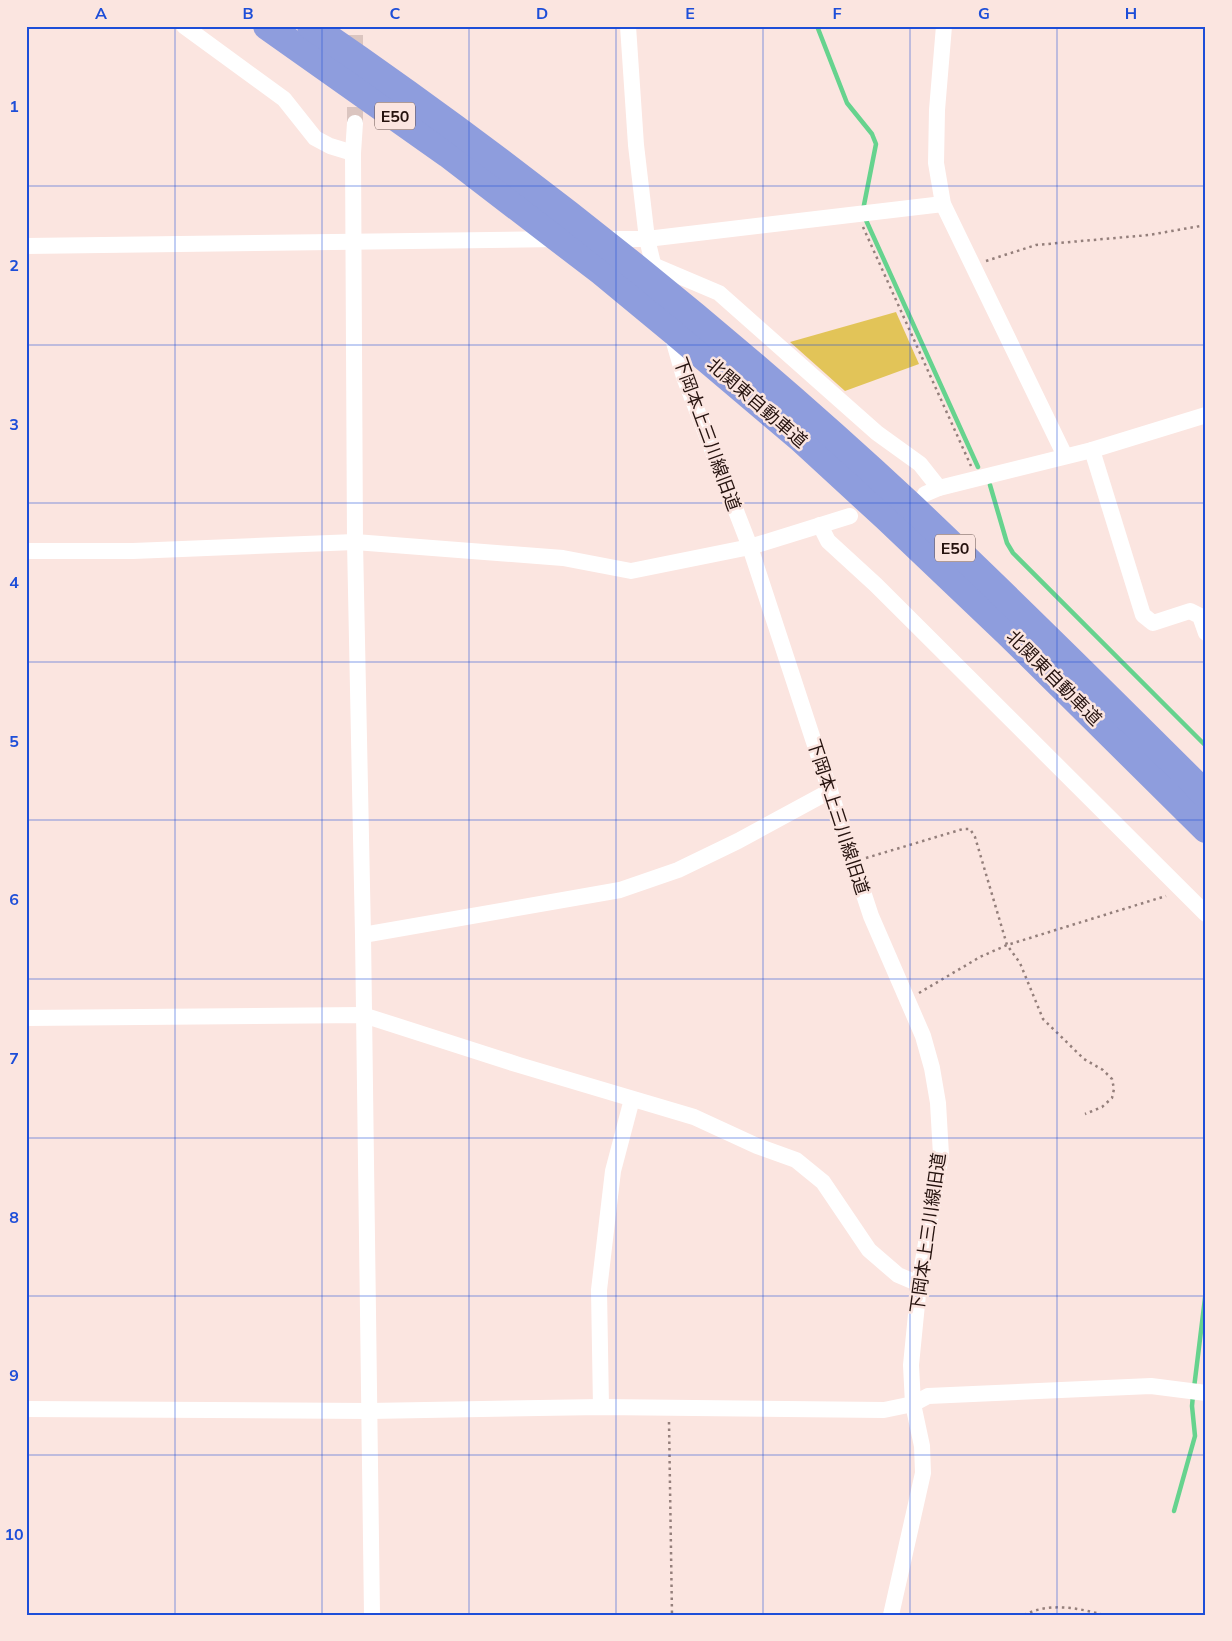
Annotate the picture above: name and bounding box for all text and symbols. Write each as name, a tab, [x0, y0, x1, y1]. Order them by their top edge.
text: A	[95, 3, 107, 23]
text: B	[242, 3, 254, 23]
text: C	[390, 3, 401, 23]
text: D	[536, 3, 548, 23]
text: E	[685, 3, 695, 23]
text: F	[832, 3, 842, 23]
text: G	[978, 3, 990, 23]
text: H	[1125, 3, 1137, 23]
text: 1	[9, 96, 19, 116]
road number: E50	[375, 102, 415, 130]
text: 2	[9, 255, 19, 275]
street label: 北関東自動車道	[702, 353, 812, 453]
street label: 下岡本上三川線旧道	[669, 354, 746, 514]
text: 3	[9, 414, 19, 434]
road number: E50	[935, 534, 975, 562]
text: 4	[9, 572, 19, 592]
street label: 北関東自動車道	[1002, 625, 1107, 730]
text: 5	[9, 731, 19, 751]
street label: 下岡本上三川線旧道	[803, 736, 874, 897]
text: 6	[9, 889, 19, 909]
text: 7	[9, 1048, 19, 1068]
street label: 下岡本上三川線旧道	[905, 1151, 950, 1315]
text: 8	[9, 1207, 19, 1227]
text: 9	[9, 1365, 19, 1385]
text: 10	[4, 1524, 24, 1544]

